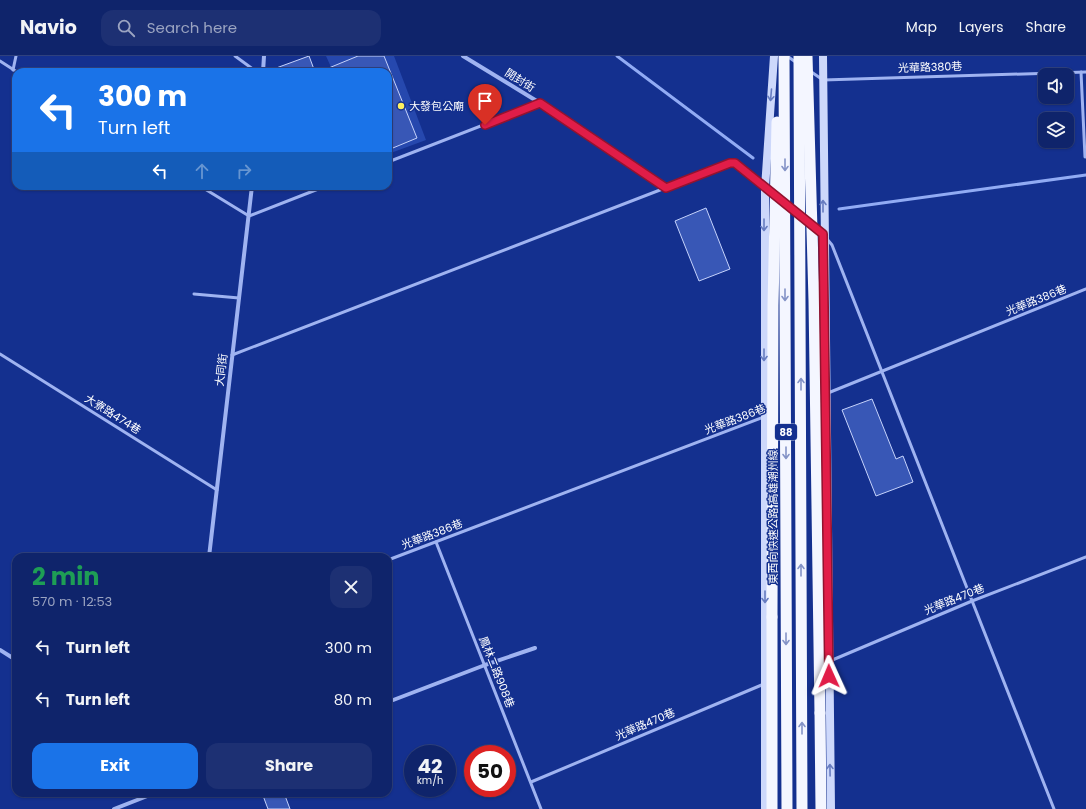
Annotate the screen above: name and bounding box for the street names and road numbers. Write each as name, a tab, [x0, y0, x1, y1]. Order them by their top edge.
street label: 光華路380巷	[898, 58, 962, 76]
street label: 開封街	[502, 64, 538, 96]
street label: 光華路386巷	[1003, 281, 1069, 319]
street label: 大同街	[211, 353, 231, 387]
street label: 大寮路474巷	[82, 390, 144, 438]
street label: 光華路386巷	[702, 400, 768, 438]
road number: 88	[775, 424, 797, 440]
street label: 東西向快速公路 高雄潮州線	[765, 450, 781, 584]
street label: 光華路386巷	[399, 515, 465, 553]
street label: 光華路470巷	[921, 580, 987, 618]
street label: 鳳林二路908巷	[475, 634, 519, 710]
street label: 光華路470巷	[612, 704, 678, 744]

